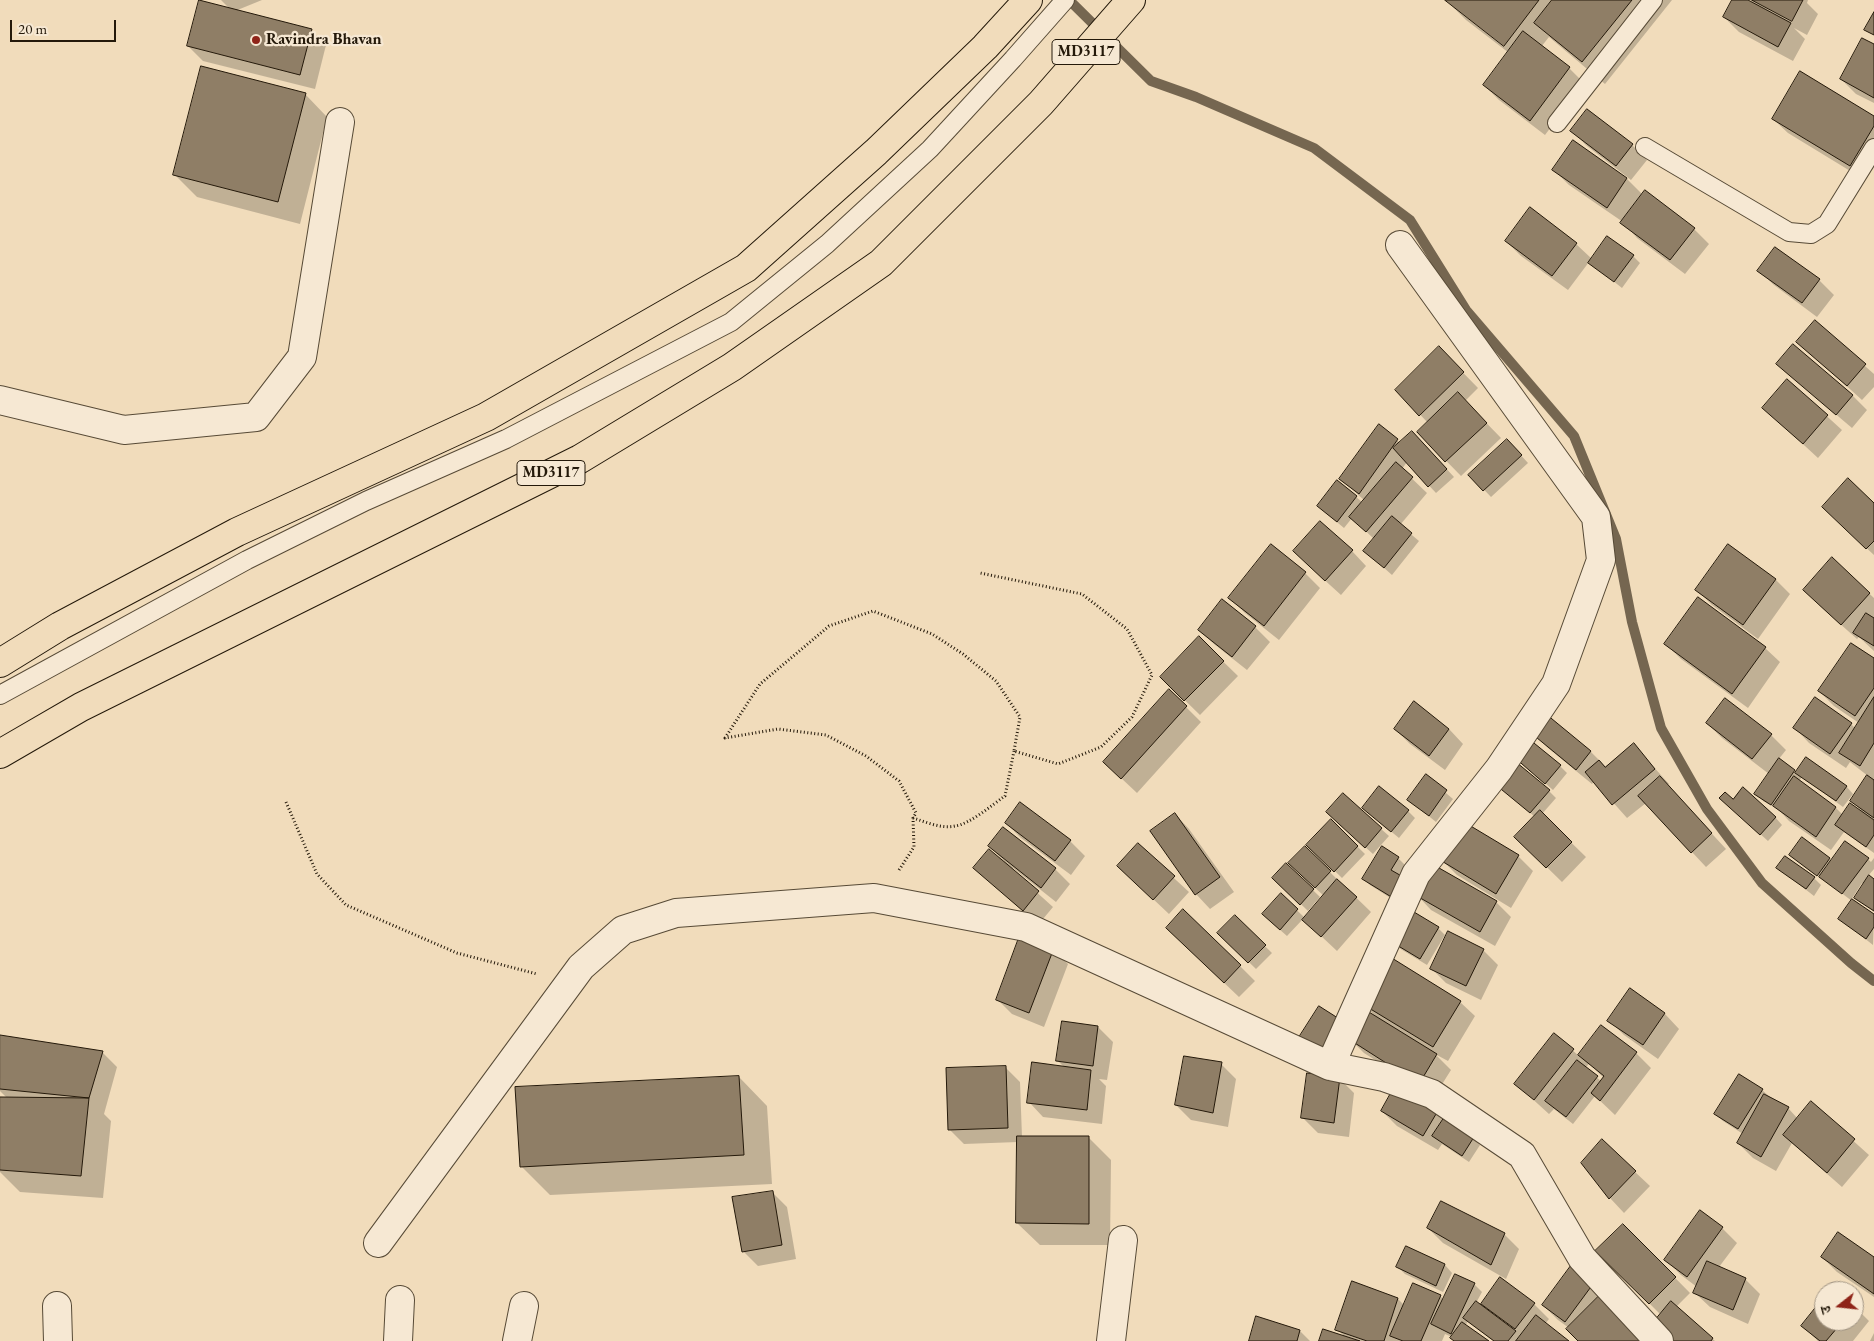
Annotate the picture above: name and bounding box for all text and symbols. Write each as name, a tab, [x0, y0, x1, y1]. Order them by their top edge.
scale bar	[12, 10, 119, 42]
text: 20 m	[18, 19, 47, 38]
place label: Ravindra Bhavan	[266, 30, 382, 50]
marker: Ravindra Bhavan	[250, 34, 262, 46]
road number: MD3117	[1052, 40, 1120, 64]
road number: MD3117	[517, 460, 585, 486]
north arrow	[1814, 1281, 1864, 1331]
text: उ	[1816, 1304, 1835, 1316]

